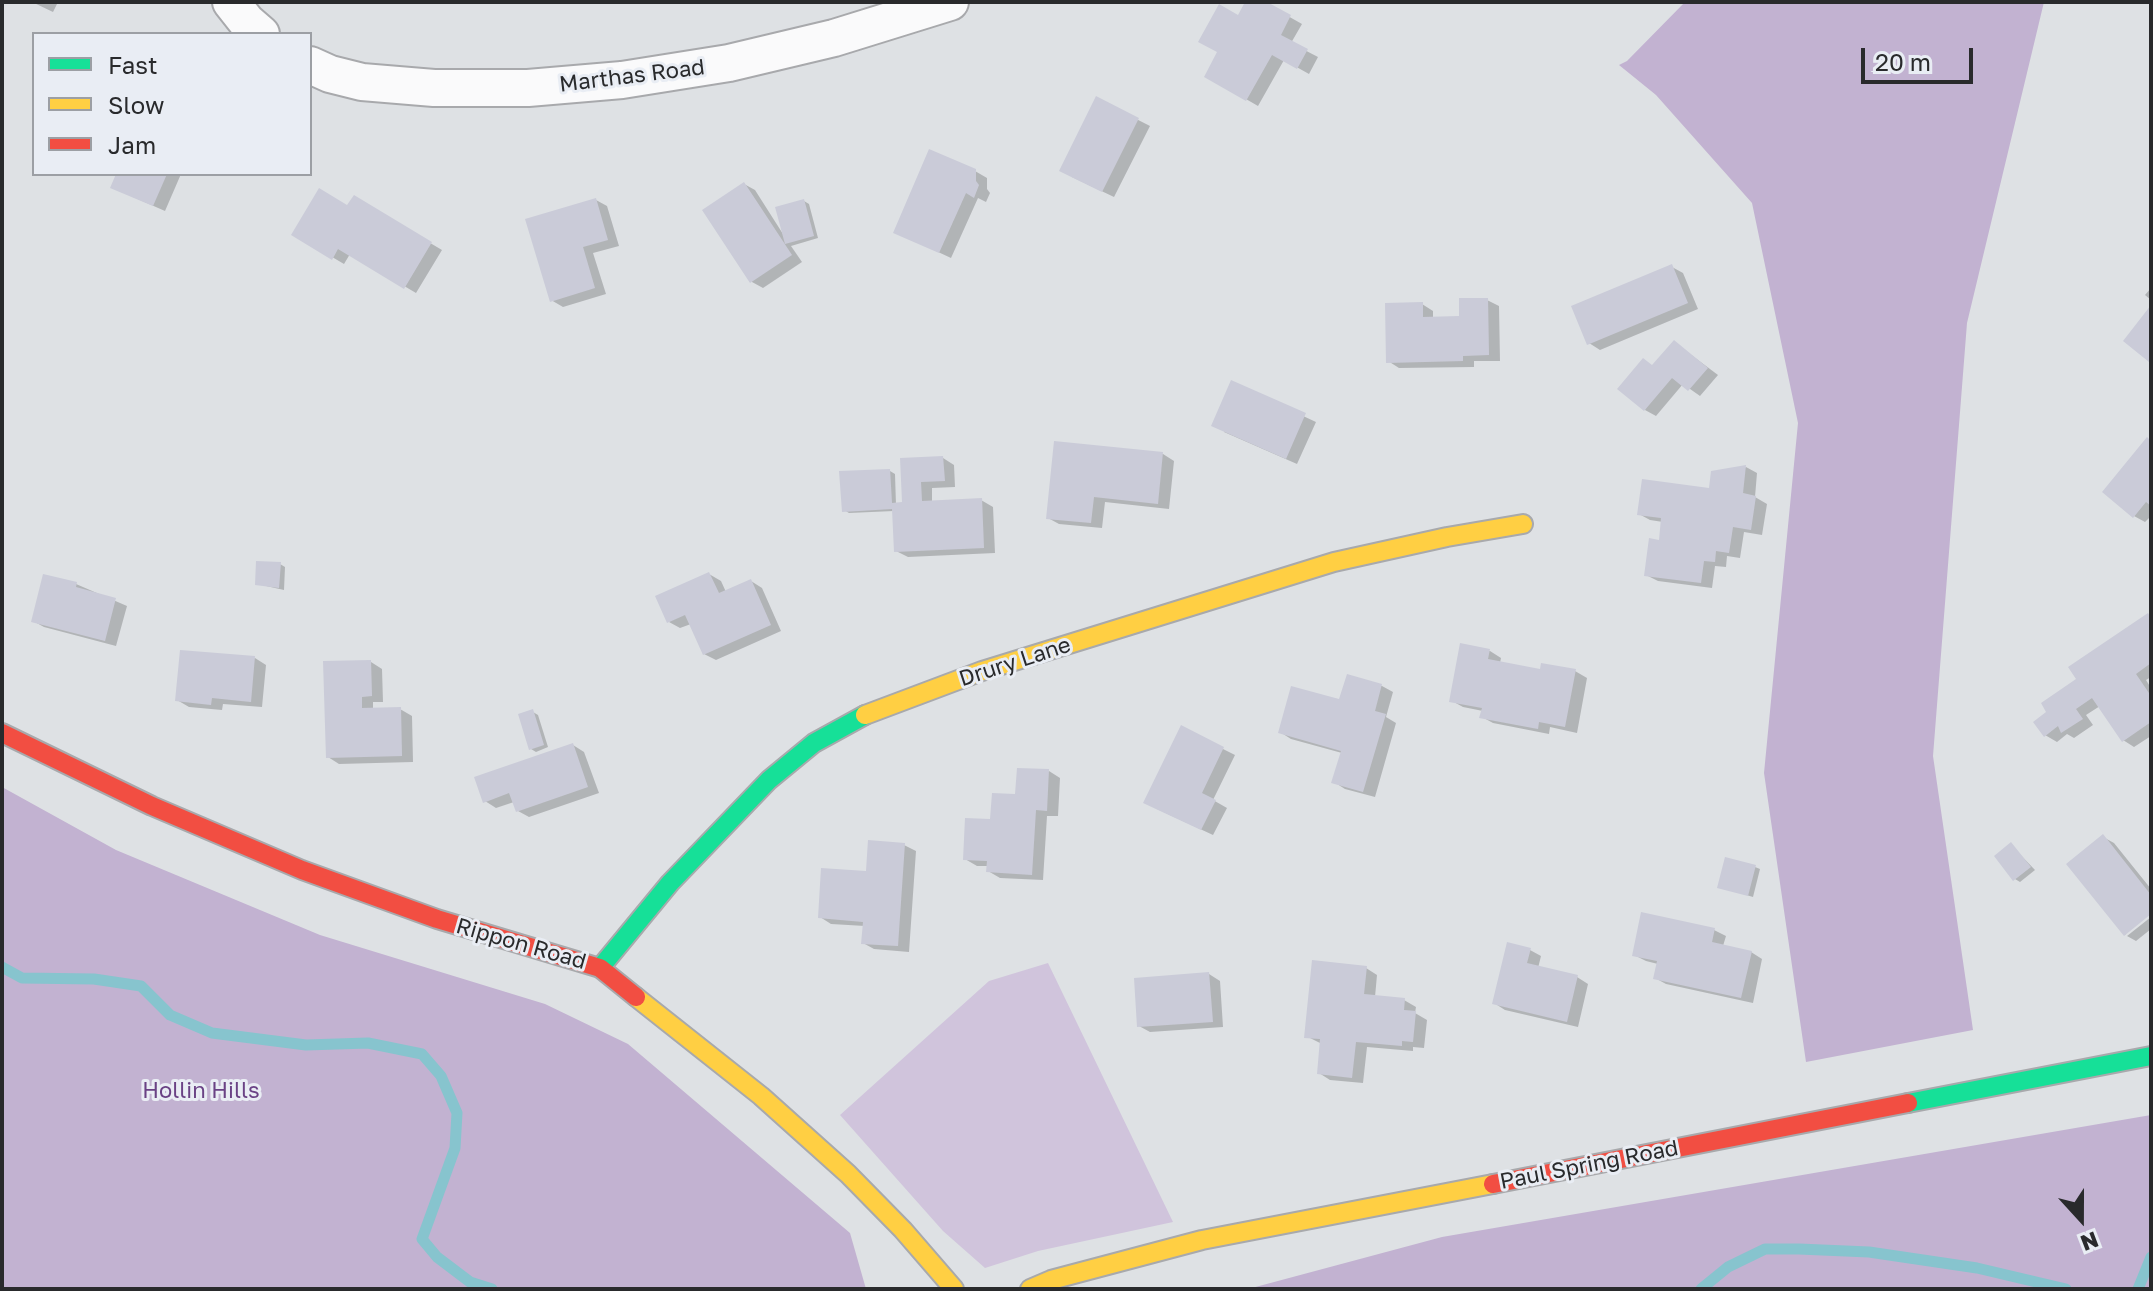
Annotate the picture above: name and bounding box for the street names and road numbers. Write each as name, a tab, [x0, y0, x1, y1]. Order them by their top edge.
street label: Marthas Road	[558, 54, 706, 98]
street label: Drury Lane	[956, 632, 1074, 692]
street label: Rippon Road	[453, 913, 589, 975]
street label: Paul Spring Road	[1498, 1135, 1680, 1195]

